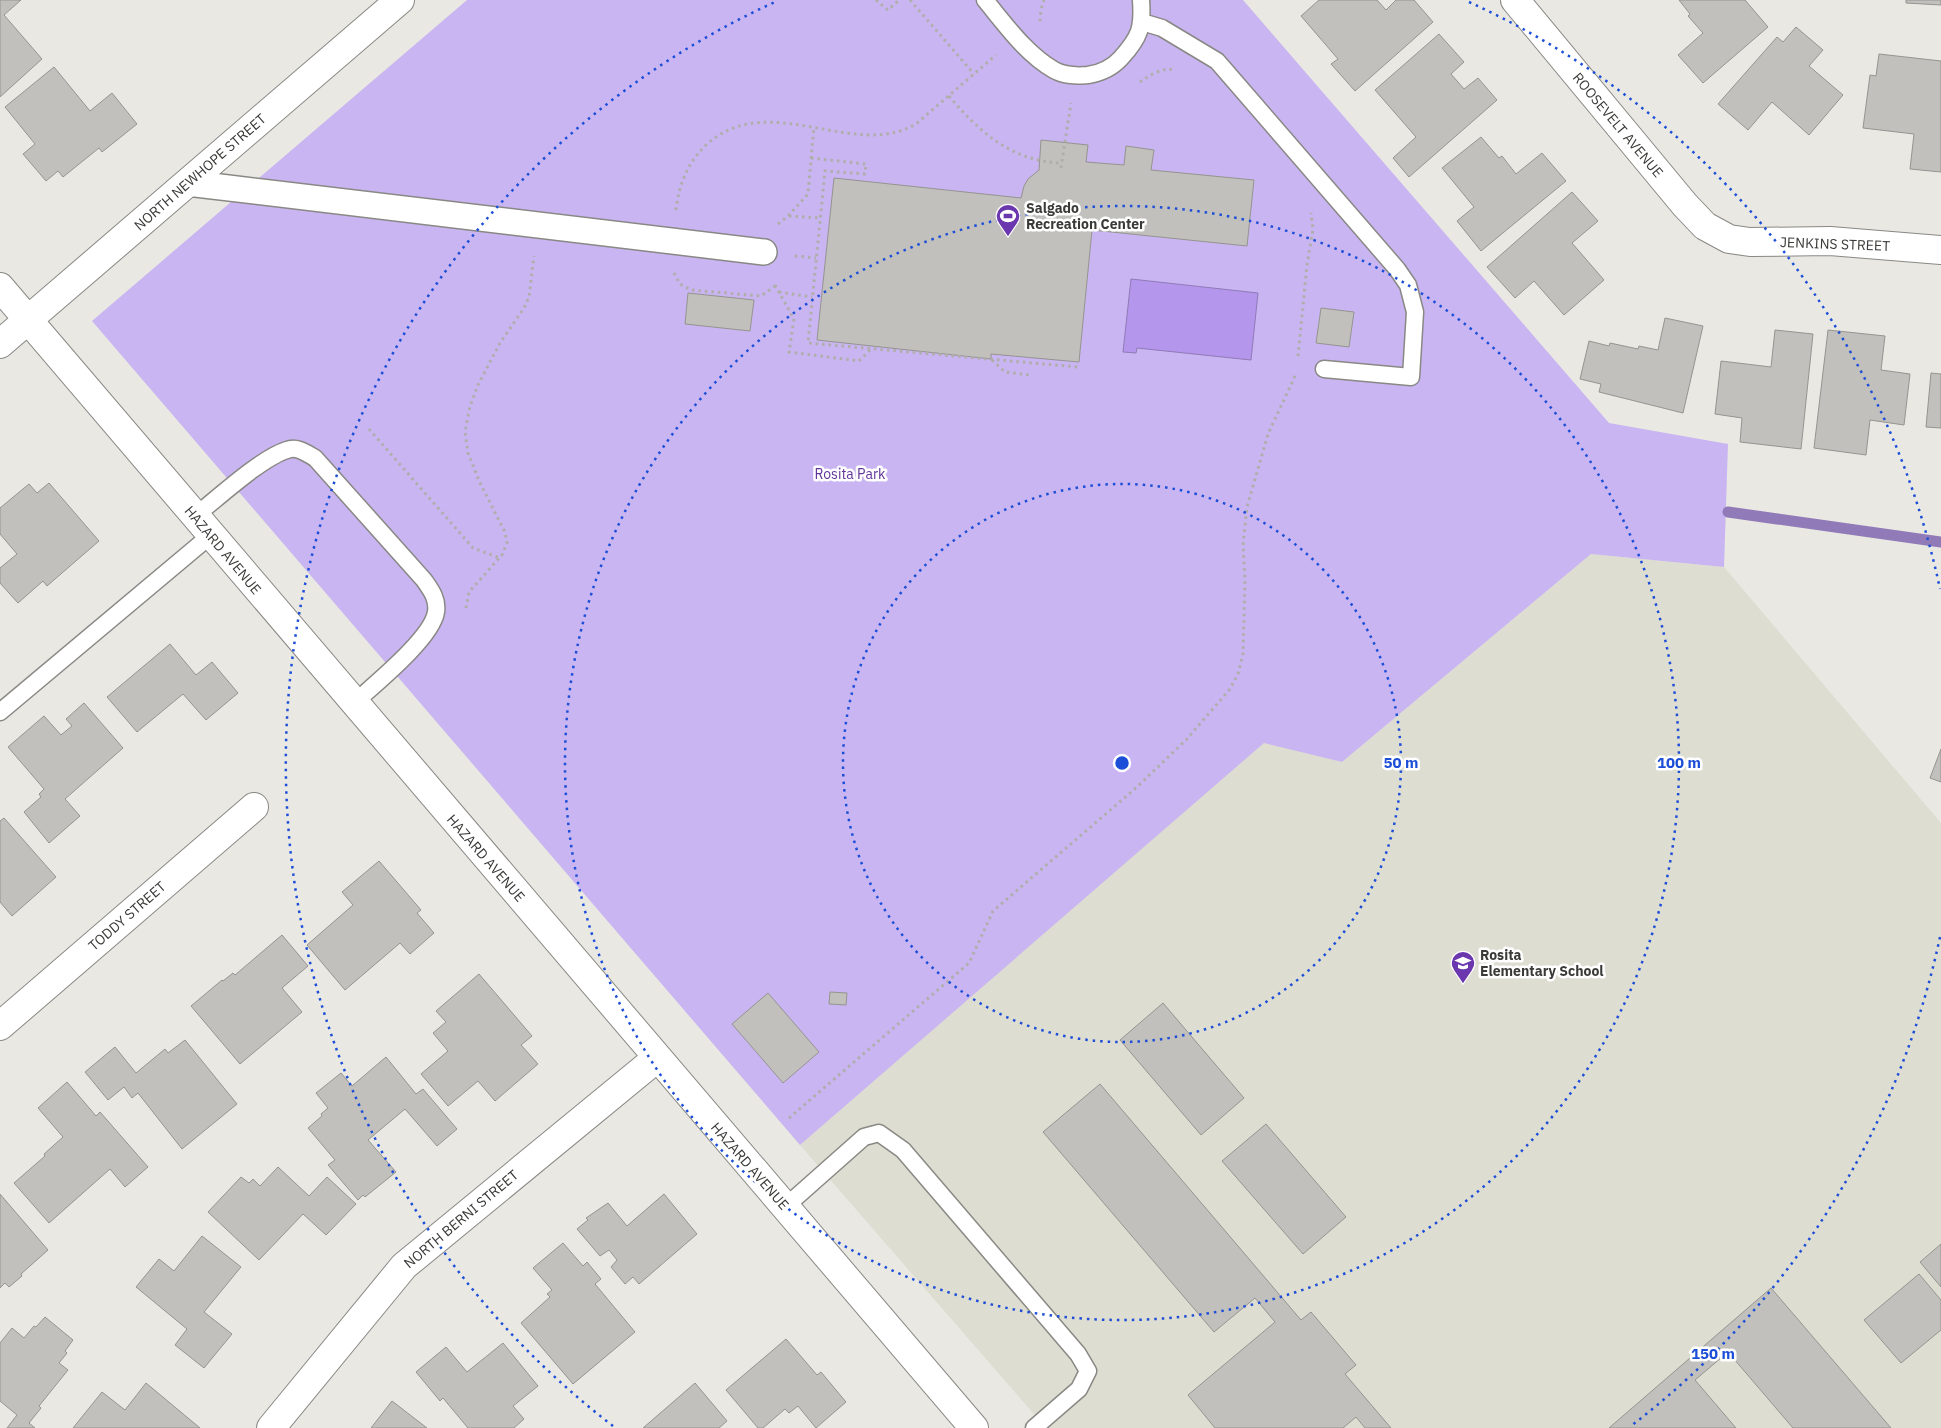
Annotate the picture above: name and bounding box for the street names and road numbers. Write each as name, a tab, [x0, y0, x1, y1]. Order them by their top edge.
street label: ROOSEVELT AVENUE	[1569, 69, 1667, 181]
street label: NORTH NEWHOPE STREET	[130, 110, 270, 234]
street label: JENKINS STREET	[1780, 233, 1890, 255]
street label: HAZARD AVENUE	[181, 502, 265, 598]
street label: HAZARD AVENUE	[443, 810, 529, 906]
street label: TODDY STREET	[85, 877, 169, 955]
street label: HAZARD AVENUE	[707, 1118, 793, 1214]
street label: NORTH BERNI STREET	[400, 1166, 522, 1272]

